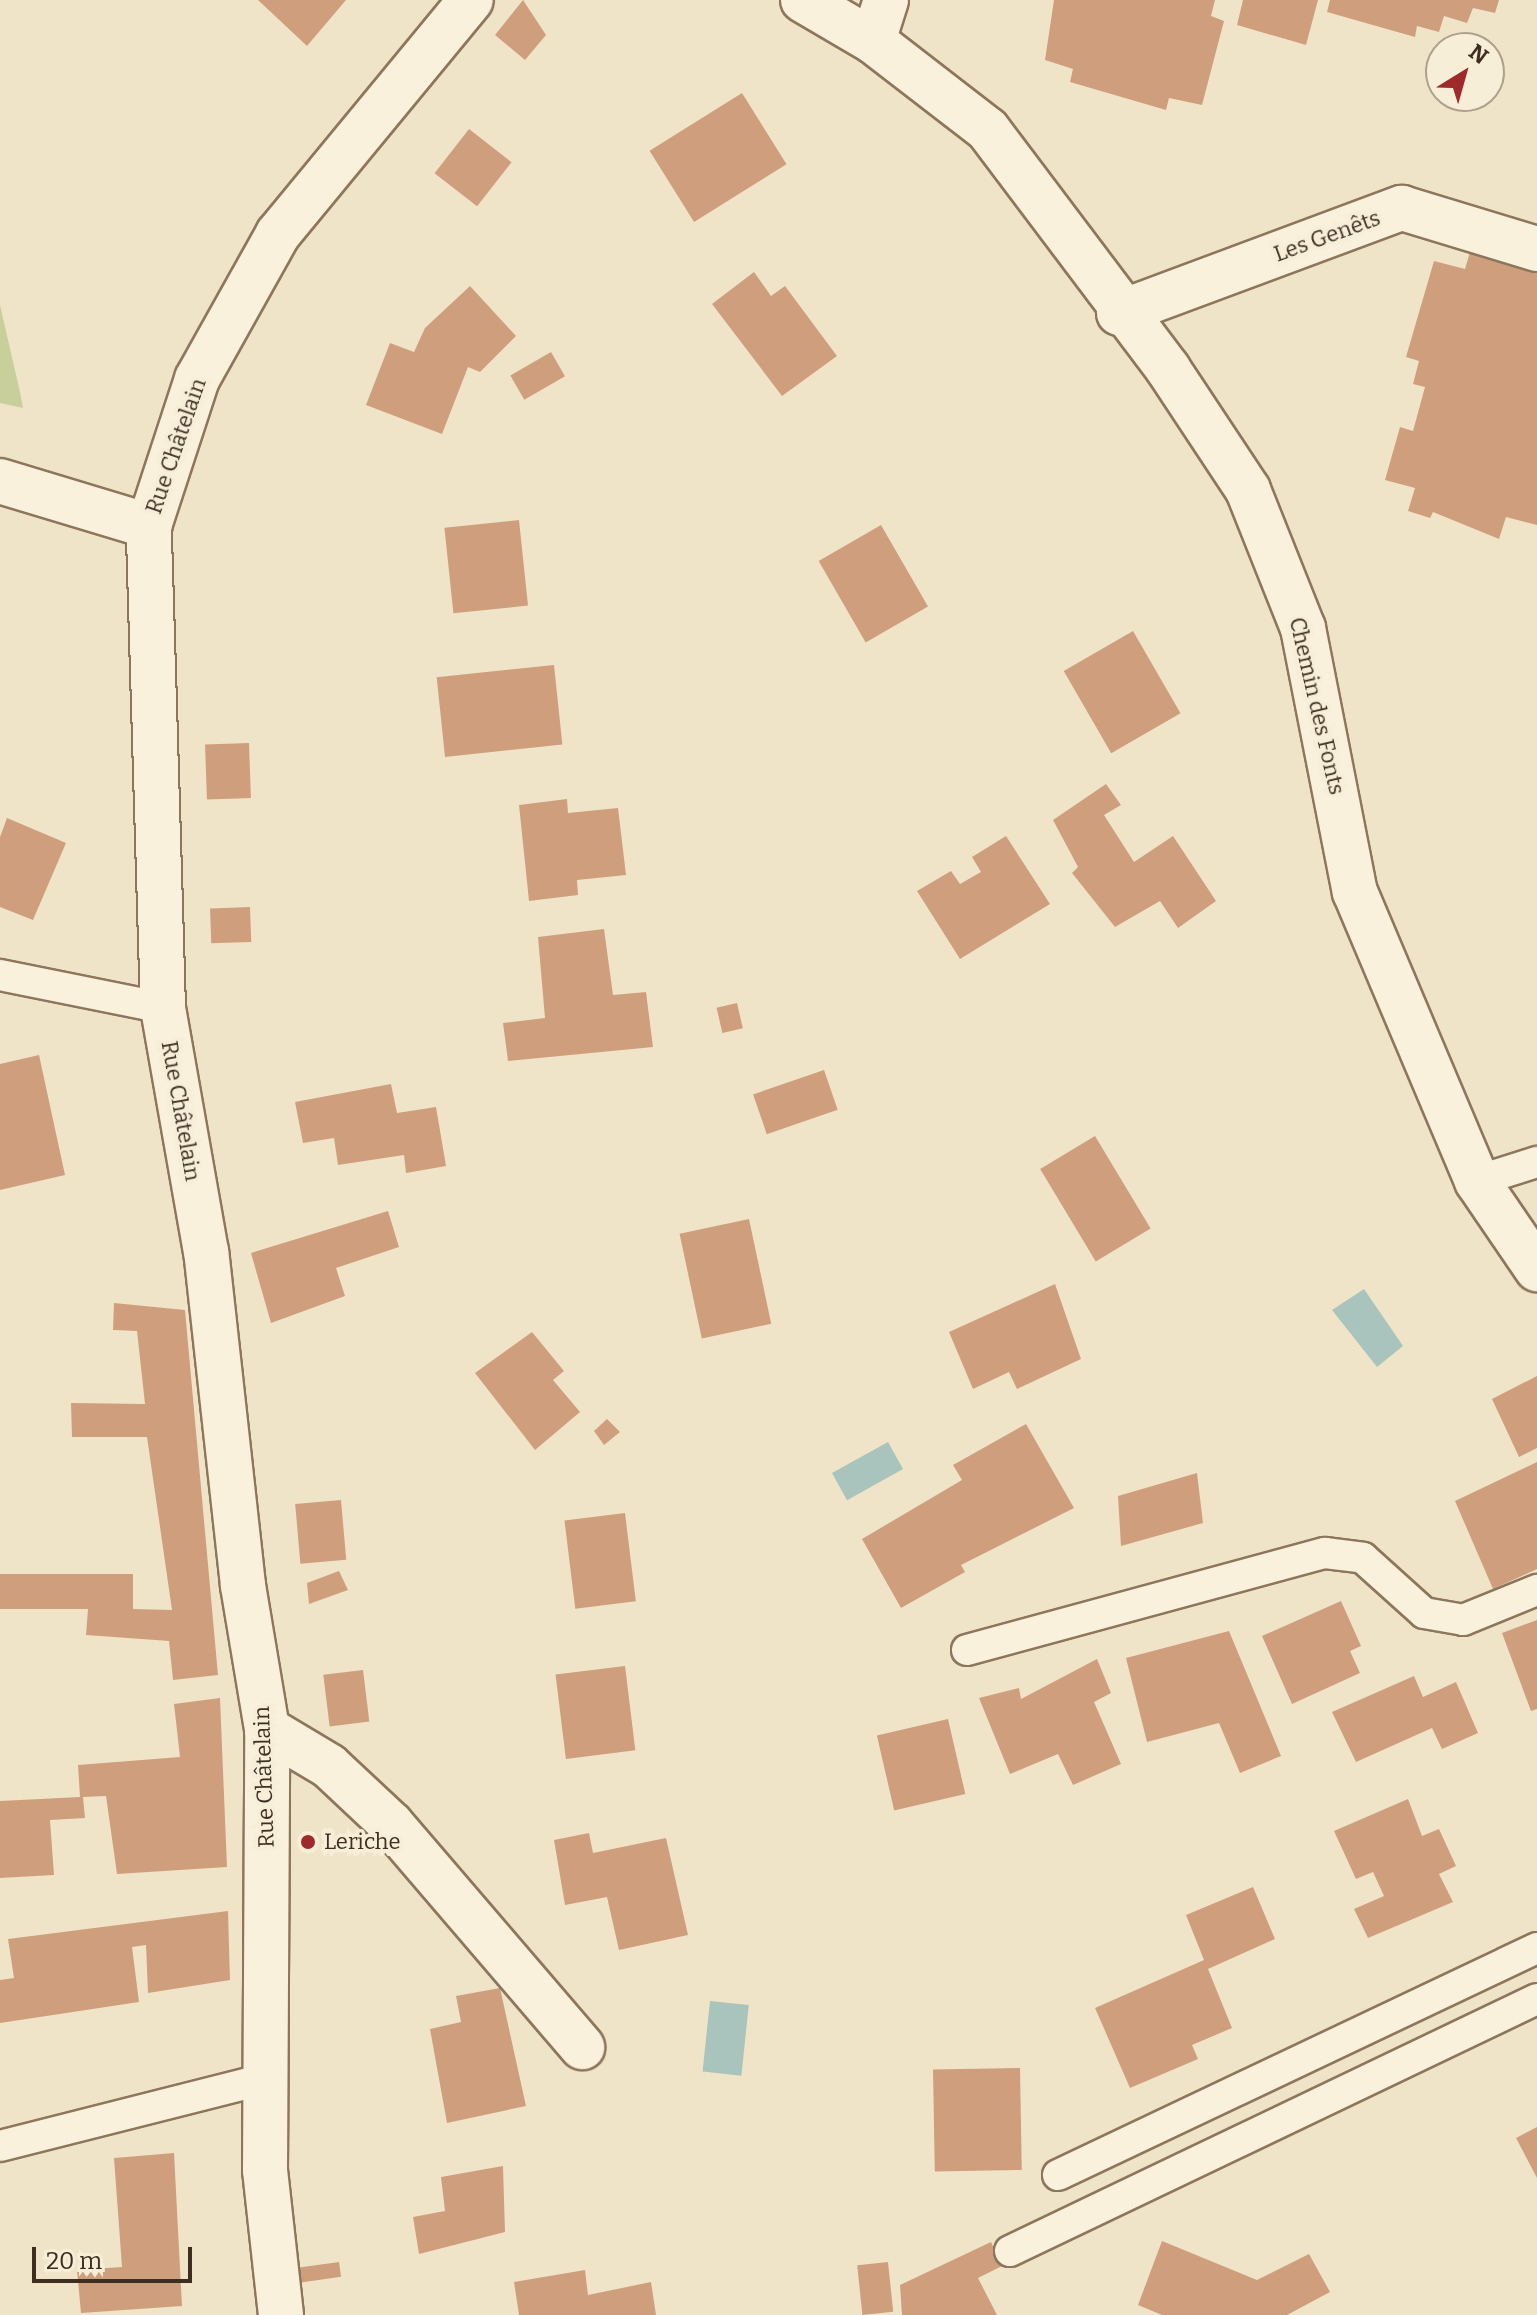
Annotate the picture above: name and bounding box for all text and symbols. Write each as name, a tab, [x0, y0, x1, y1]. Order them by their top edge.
north arrow	[1425, 32, 1505, 112]
text: N	[1464, 38, 1493, 70]
street label: Les Genêts	[1270, 205, 1384, 267]
street label: Rue Châtelain	[140, 375, 212, 517]
street label: Chemin des Fonts	[1284, 615, 1350, 797]
street label: Rue Châtelain	[156, 1039, 206, 1183]
street label: Rue Châtelain	[248, 1706, 280, 1848]
place label: Leriche	[324, 1829, 400, 1855]
marker: Leriche	[299, 1833, 317, 1851]
scale bar	[36, 2231, 196, 2281]
text: 20 m	[46, 2247, 102, 2275]

